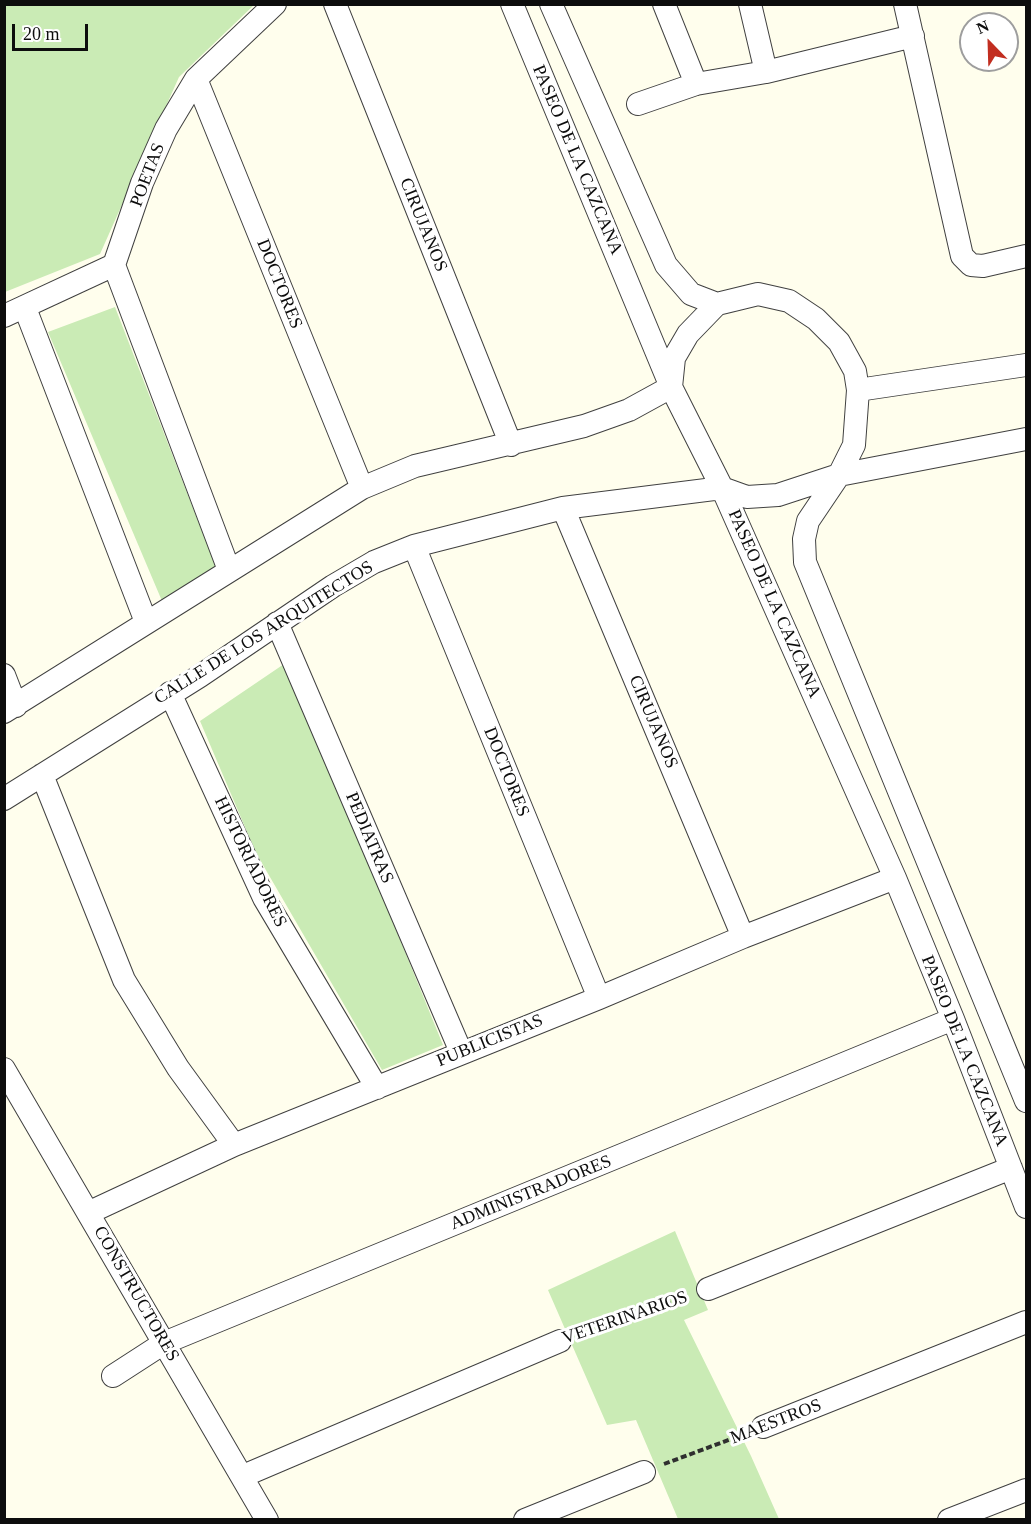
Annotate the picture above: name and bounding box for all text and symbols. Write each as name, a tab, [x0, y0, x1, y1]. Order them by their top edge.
scale bar	[15, 12, 92, 50]
north arrow	[959, 12, 1019, 72]
text: N	[974, 17, 991, 37]
text: 20 m	[23, 24, 60, 44]
street label: PASEO DE LA CAZCANA	[527, 62, 627, 258]
street label: POETAS	[126, 140, 170, 210]
street label: CIRUJANOS	[394, 175, 452, 275]
street label: DOCTORES	[251, 236, 307, 332]
street label: PASEO DE LA CAZCANA	[723, 506, 825, 702]
street label: CALLE DE LOS ARQUITECTOS	[151, 556, 377, 710]
street label: CIRUJANOS	[624, 672, 682, 772]
street label: DOCTORES	[478, 724, 534, 820]
street label: PEDIATRAS	[340, 789, 398, 887]
street label: HISTORIADORES	[209, 793, 291, 931]
street label: PASEO DE LA CAZCANA	[916, 952, 1012, 1150]
street label: PUBLICISTAS	[434, 1010, 546, 1072]
street label: ADMINISTRADORES	[447, 1151, 615, 1235]
street label: CONSTRUCTORES	[88, 1222, 184, 1366]
street label: VETERINARIOS	[560, 1286, 690, 1350]
street label: MAESTROS	[727, 1395, 825, 1449]

